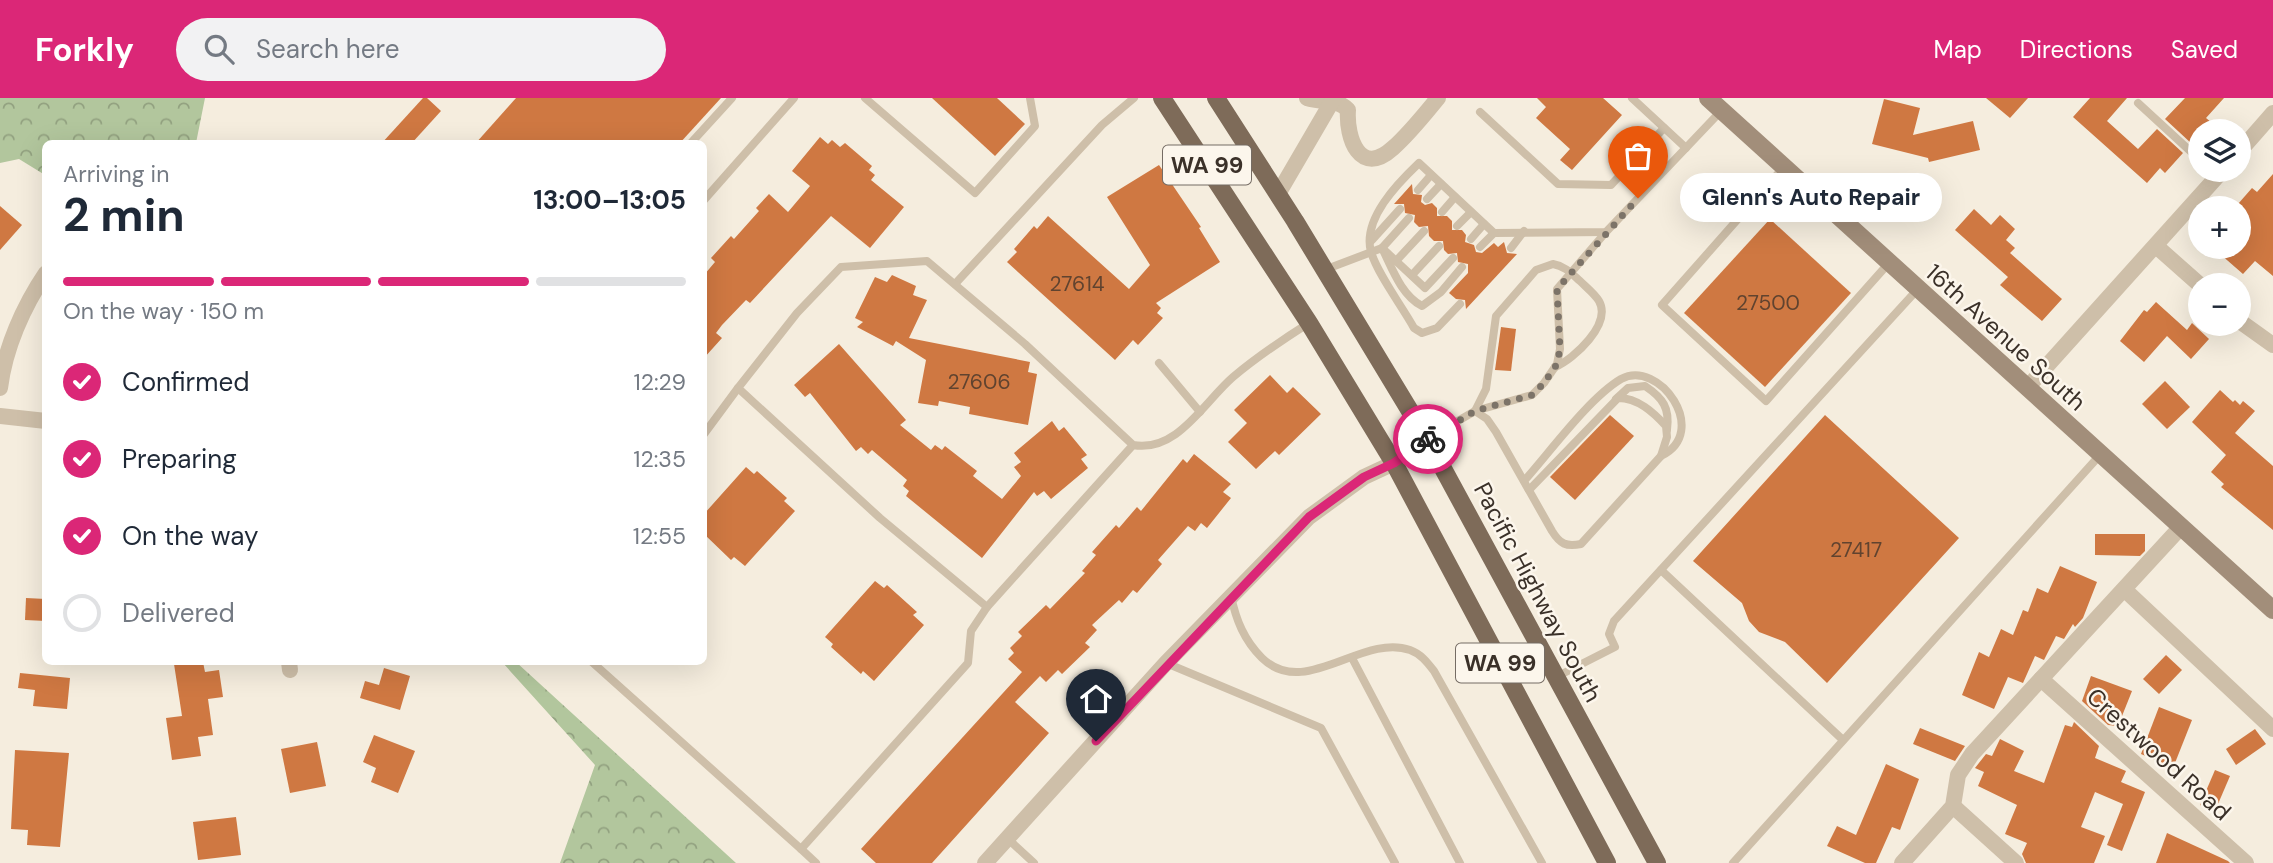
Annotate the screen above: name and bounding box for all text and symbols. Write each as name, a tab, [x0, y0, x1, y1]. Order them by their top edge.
search box	[176, 18, 666, 81]
text: Forkly	[35, 28, 134, 71]
icon: search	[200, 30, 238, 68]
text: Search here	[256, 32, 399, 66]
text: Map	[1934, 34, 1982, 65]
text: Directions	[2020, 34, 2133, 65]
text: Saved	[2171, 34, 2238, 65]
map controls	[2188, 119, 2251, 336]
button: layers	[2188, 119, 2251, 182]
pin	[1608, 126, 1668, 198]
icon: bag	[1619, 137, 1657, 175]
road number: WA 99	[1163, 146, 1251, 184]
text: Arriving in	[63, 159, 169, 189]
callout: Glenn's Auto Repair	[1680, 174, 1942, 222]
text: Glenn's Auto Repair	[1702, 182, 1920, 212]
text: 13:00–13:05	[533, 183, 686, 217]
text: 2 min	[63, 185, 185, 245]
button: +	[2188, 196, 2251, 259]
street label: 16th Avenue South	[1919, 257, 2093, 417]
house number: 27614	[1050, 270, 1105, 298]
button: −	[2188, 273, 2251, 336]
house number: 27500	[1736, 289, 1800, 317]
text: On the way · 150 m	[63, 296, 264, 326]
icon: check	[63, 363, 101, 401]
text: Confirmed	[122, 365, 249, 399]
text: 12:29	[633, 367, 686, 397]
house number: 27606	[947, 368, 1011, 396]
courier	[1393, 404, 1463, 474]
icon: bike	[1409, 420, 1447, 458]
icon: check	[63, 440, 101, 478]
text: Preparing	[122, 442, 237, 476]
text: 12:35	[633, 444, 686, 474]
street label: Pacific Highway South	[1467, 477, 1609, 707]
icon: check	[63, 517, 101, 555]
text: On the way	[122, 519, 258, 553]
text: 12:55	[633, 521, 686, 551]
house number: 27417	[1830, 536, 1882, 564]
text: Delivered	[122, 596, 235, 630]
road number: WA 99	[1456, 643, 1544, 682]
pin	[1066, 669, 1126, 741]
icon: home	[1077, 680, 1115, 718]
street label: Crestwood Road	[2080, 681, 2238, 827]

